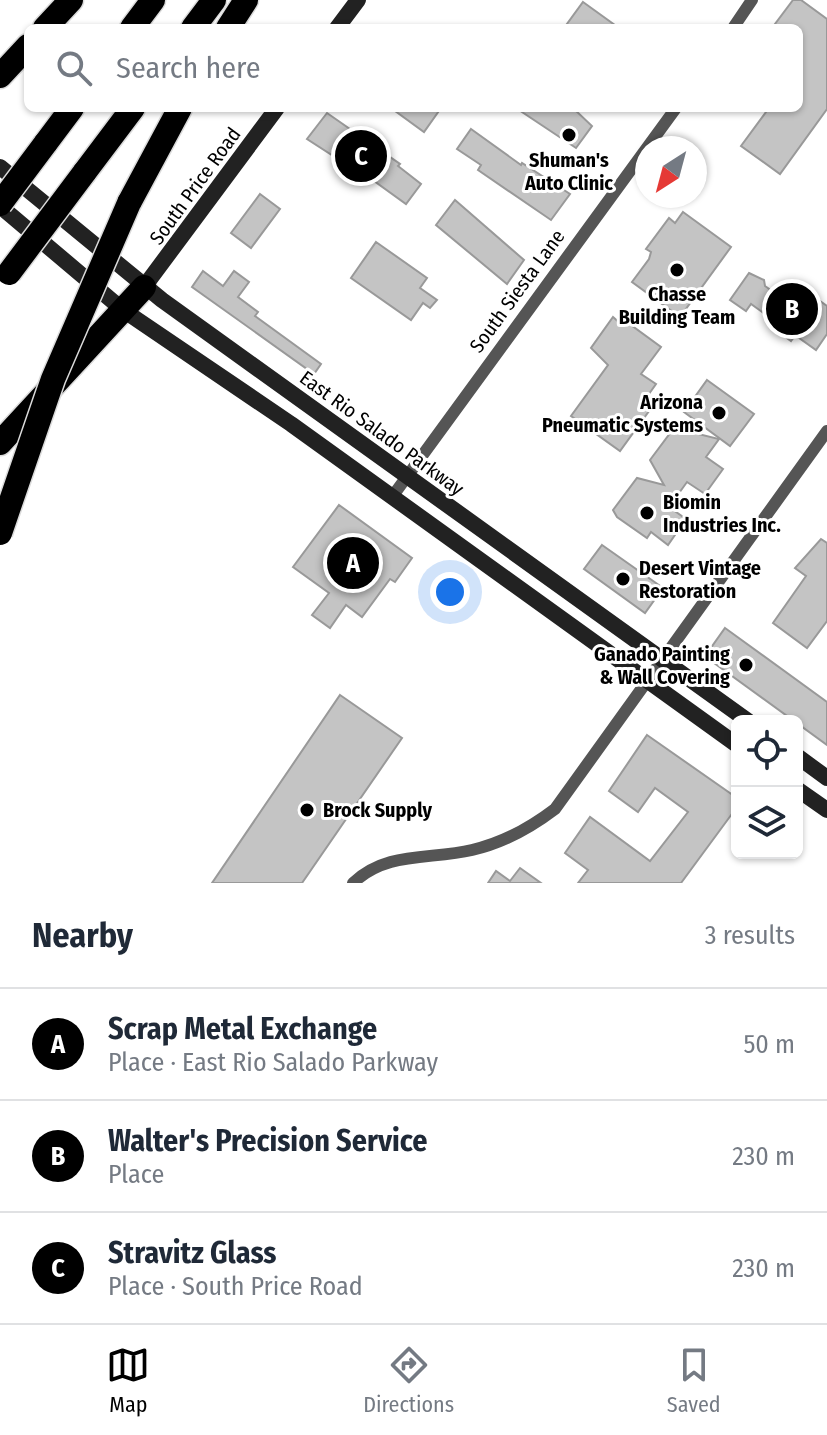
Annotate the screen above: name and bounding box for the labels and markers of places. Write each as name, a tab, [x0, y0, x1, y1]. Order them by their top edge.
pin: C	[335, 126, 387, 186]
marker: Shuman's Auto Clinic	[560, 126, 578, 144]
place label: Shuman's Auto Clinic	[524, 148, 613, 195]
marker: Chasse Building Team	[668, 261, 686, 279]
pin: B	[766, 279, 818, 339]
place label: Chasse Building Team	[619, 282, 735, 329]
place label: Arizona Pneumatic Systems	[542, 390, 703, 437]
marker: Arizona Pneumatic Systems	[710, 404, 728, 422]
place label: Biomin Industries Inc.	[663, 490, 781, 537]
marker: Biomin Industries Inc.	[638, 504, 656, 522]
pin: A	[327, 533, 379, 593]
place label: Desert Vintage Restoration	[639, 556, 761, 603]
marker: Desert Vintage Restoration	[614, 570, 632, 588]
place label: Ganado Painting & Wall Covering	[594, 642, 730, 689]
marker: Ganado Painting & Wall Covering	[737, 656, 755, 674]
place label: Brock Supply	[323, 798, 432, 822]
marker: Brock Supply	[298, 801, 316, 819]

